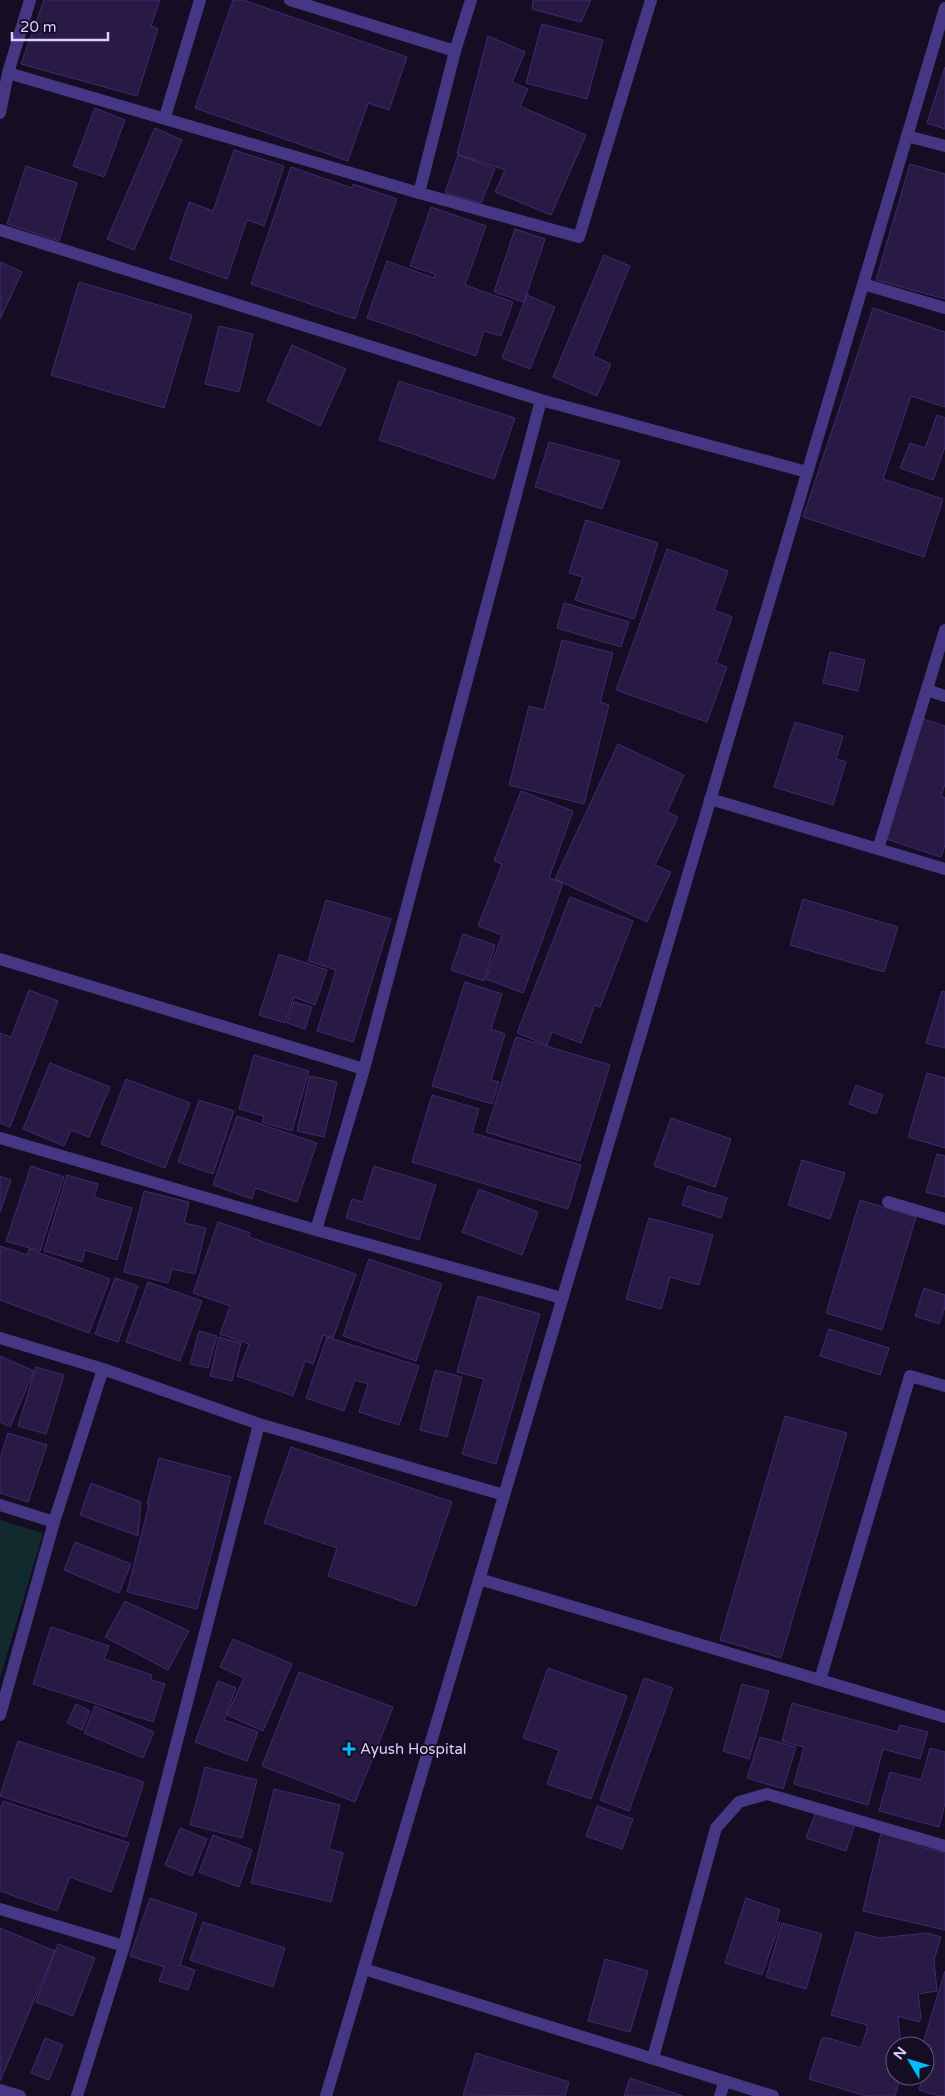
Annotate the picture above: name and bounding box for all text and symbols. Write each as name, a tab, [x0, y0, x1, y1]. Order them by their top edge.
scale bar	[12, 10, 109, 42]
text: 20 m	[20, 18, 57, 36]
place label: Ayush Hospital	[360, 1740, 467, 1758]
marker: Ayush Hospital	[342, 1742, 356, 1756]
north arrow	[885, 2036, 935, 2086]
text: N	[890, 2044, 910, 2063]

